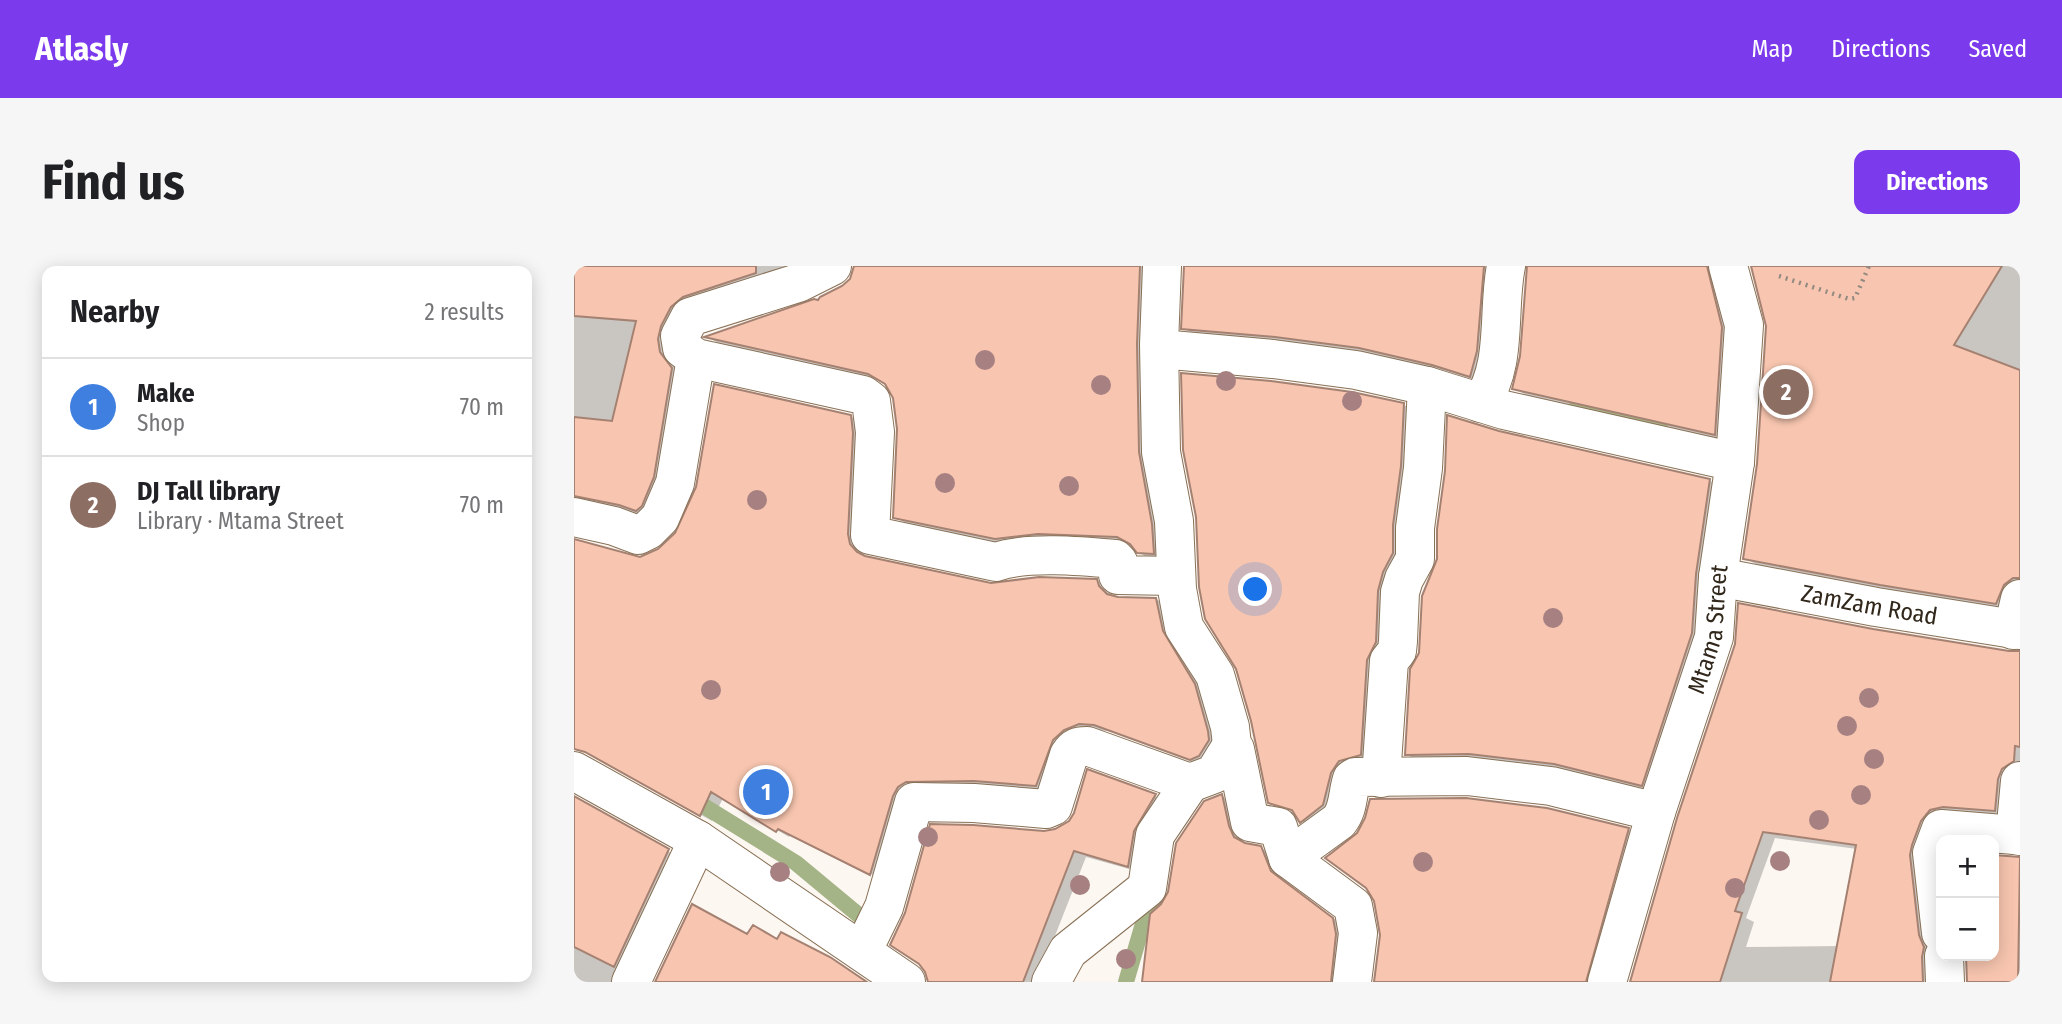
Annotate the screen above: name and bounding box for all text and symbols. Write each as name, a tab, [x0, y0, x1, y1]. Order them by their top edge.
text: Atlasly	[35, 29, 128, 69]
text: Map	[1752, 35, 1793, 63]
text: Directions	[1831, 35, 1930, 63]
text: Saved	[1968, 35, 2027, 63]
button: Directions	[1854, 150, 2020, 214]
text: Find us	[42, 153, 185, 212]
text: Nearby	[70, 294, 159, 330]
text: 2 results	[424, 298, 504, 326]
pin: 2	[1763, 366, 1809, 418]
text: Make	[137, 378, 195, 409]
text: 1	[88, 393, 98, 421]
text: 70 m	[460, 393, 504, 421]
text: Shop	[137, 409, 185, 437]
text: DJ Tall library	[137, 476, 280, 507]
text: 2	[88, 491, 98, 519]
text: 70 m	[460, 491, 504, 519]
text: Library · Mtama Street	[137, 507, 344, 535]
street label: Mtama Street	[1682, 563, 1734, 697]
your location	[1238, 572, 1272, 606]
street label: ZamZam Road	[1799, 579, 1940, 631]
pin: 1	[743, 766, 789, 818]
map controls	[1936, 835, 1999, 961]
button: +	[1936, 835, 1999, 898]
button: −	[1936, 898, 1999, 961]

